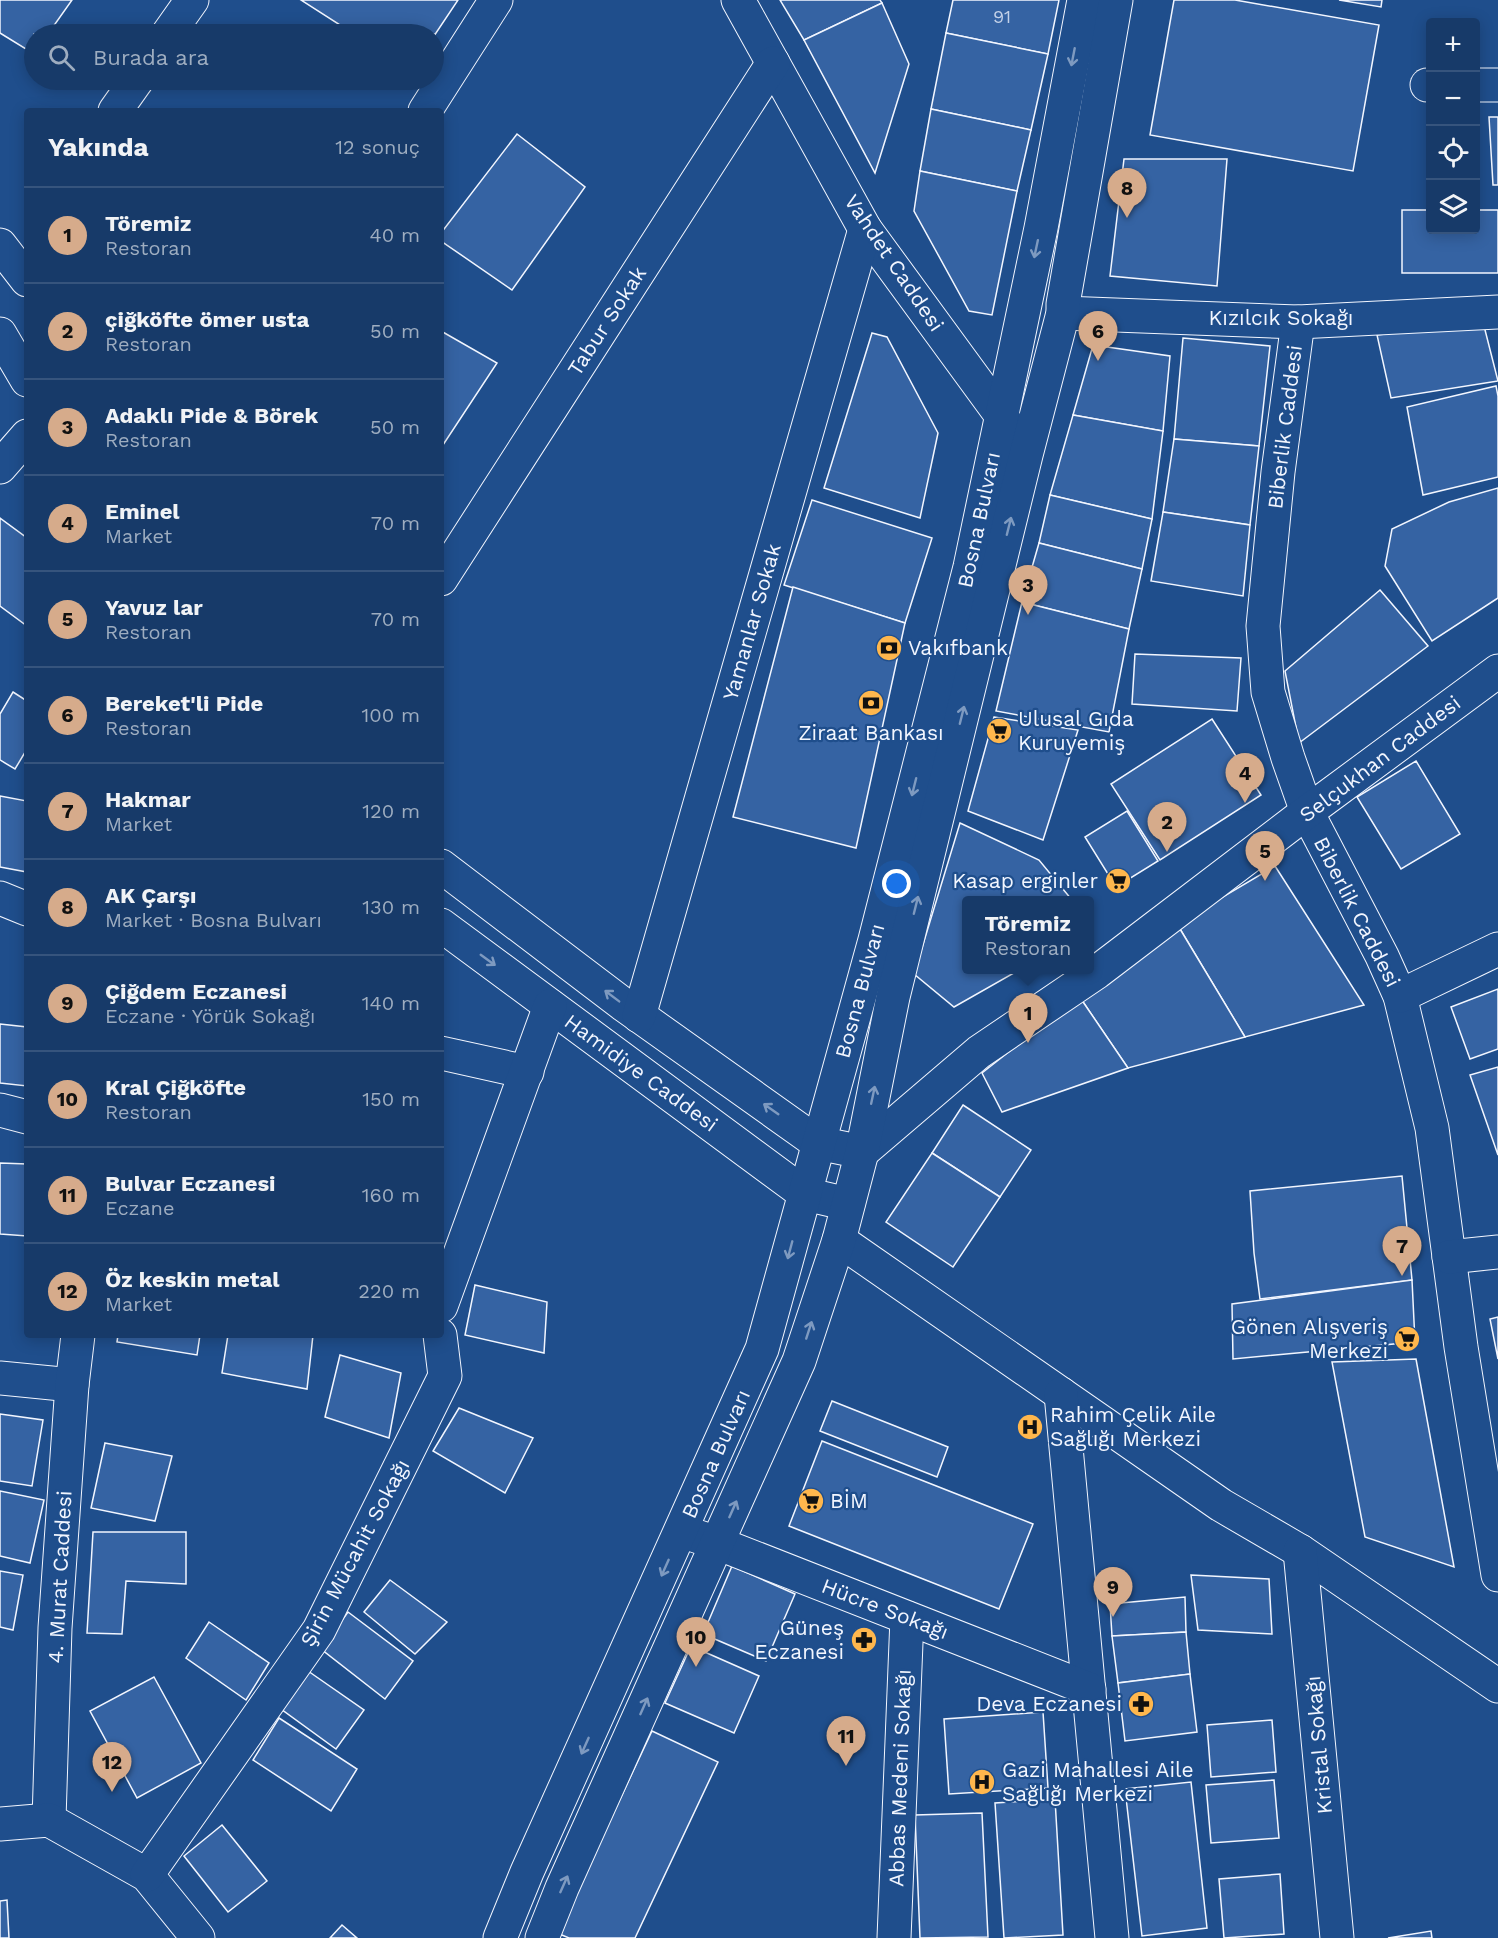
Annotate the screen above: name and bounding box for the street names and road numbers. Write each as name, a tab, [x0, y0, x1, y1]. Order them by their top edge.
street label: Vahdet Caddesi	[839, 190, 949, 336]
street label: Tabur Sokak	[562, 261, 651, 380]
street label: Kızılcık Sokağı	[1209, 305, 1353, 330]
street label: Biberlik Caddesi	[1262, 343, 1307, 510]
street label: Bosna Bulvarı	[952, 450, 1005, 590]
street label: Yamanlar Sokak	[717, 540, 786, 703]
street label: Selçukhan Caddesi	[1294, 690, 1465, 827]
street label: Biberlik Caddesi	[1309, 833, 1406, 991]
street label: Bosna Bulvarı	[830, 921, 889, 1061]
street label: Hamidiye Caddesi	[560, 1009, 723, 1137]
street label: Bosna Bulvarı	[676, 1386, 755, 1522]
street label: Şirin Mücahit Sokağı	[295, 1455, 415, 1651]
street label: 4. Murat Caddesi	[42, 1490, 77, 1664]
street label: Hücre Sokağı	[818, 1573, 952, 1644]
street label: Abbas Medeni Sokağı	[883, 1669, 916, 1887]
street label: Kristal Sokağı	[1300, 1675, 1337, 1815]

